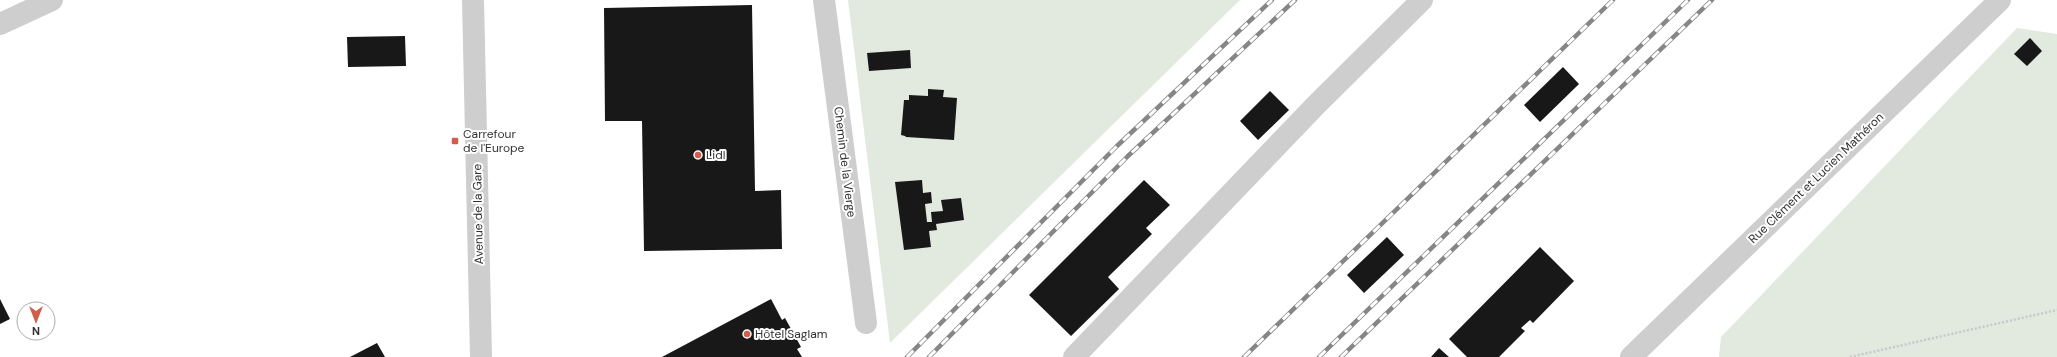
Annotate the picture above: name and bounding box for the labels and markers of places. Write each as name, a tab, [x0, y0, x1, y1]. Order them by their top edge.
place label: Carrefour de l'Europe	[463, 126, 525, 156]
marker: Carrefour de l'Europe	[450, 136, 460, 146]
place label: Lidl	[706, 147, 725, 163]
marker: Lidl	[693, 150, 703, 160]
place label: Hôtel Saglam	[755, 326, 827, 342]
marker: Hôtel Saglam	[742, 329, 752, 339]

